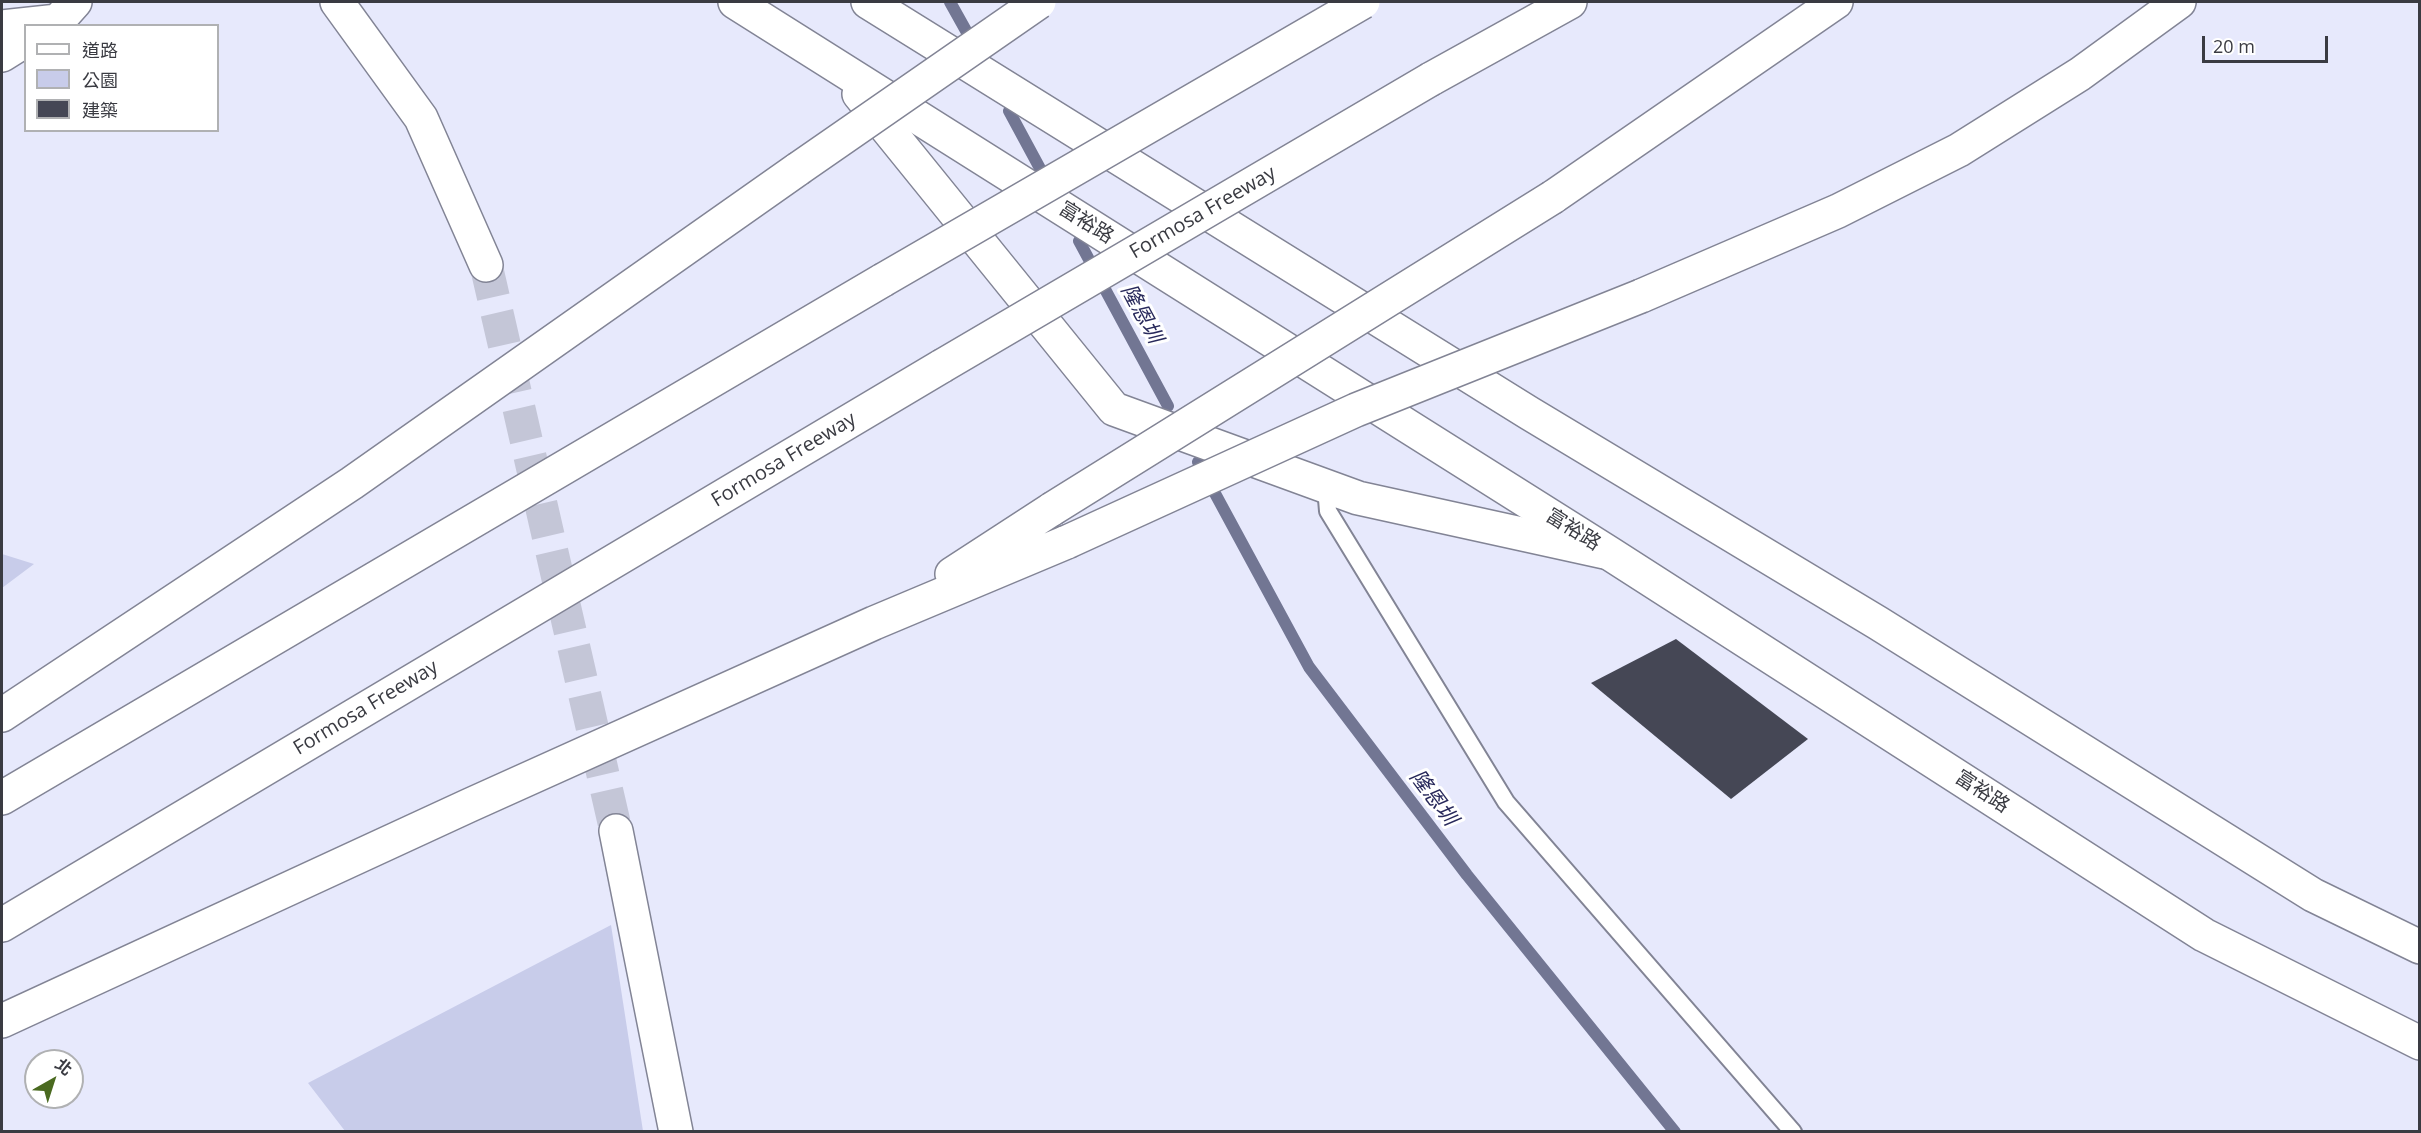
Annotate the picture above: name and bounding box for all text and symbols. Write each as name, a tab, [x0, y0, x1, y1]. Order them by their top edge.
legend	[24, 24, 219, 132]
scale bar	[2205, 24, 2331, 62]
text: 20 m	[2213, 34, 2255, 58]
text: 道路	[82, 38, 118, 62]
text: 公園	[82, 68, 118, 92]
text: 建築	[82, 98, 118, 122]
street label: Formosa Freeway	[1126, 161, 1280, 265]
street label: 富裕路	[1054, 197, 1118, 249]
water label: 隆恩圳	[1115, 280, 1167, 348]
street label: Formosa Freeway	[707, 407, 861, 513]
street label: 富裕路	[1541, 504, 1605, 556]
street label: Formosa Freeway	[289, 655, 443, 761]
water label: 隆恩圳	[1404, 765, 1462, 831]
street label: 富裕路	[1950, 766, 2014, 818]
north arrow	[24, 1049, 84, 1109]
text: 北	[51, 1053, 77, 1080]

